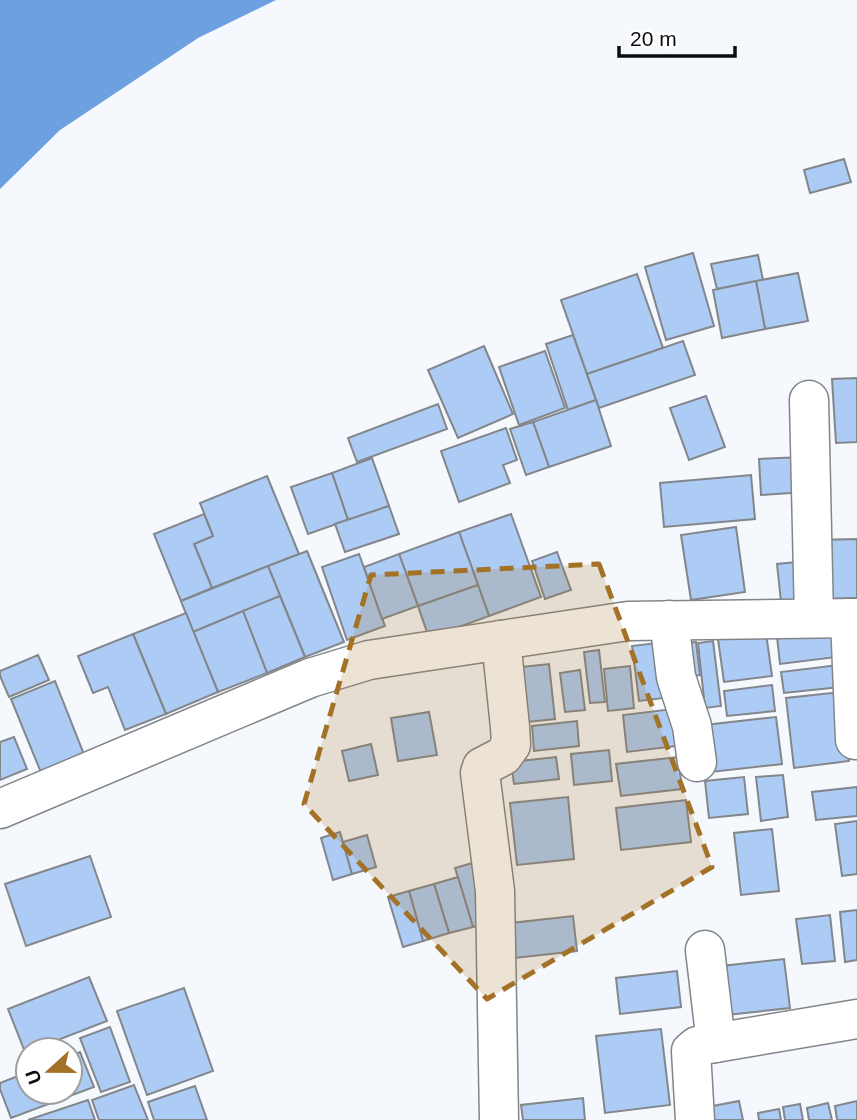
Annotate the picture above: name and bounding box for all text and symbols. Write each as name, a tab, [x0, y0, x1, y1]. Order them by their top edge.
scale bar	[619, 14, 734, 58]
text: 20 m	[630, 27, 677, 50]
north arrow	[14, 1036, 84, 1106]
text: U	[21, 1067, 46, 1087]

